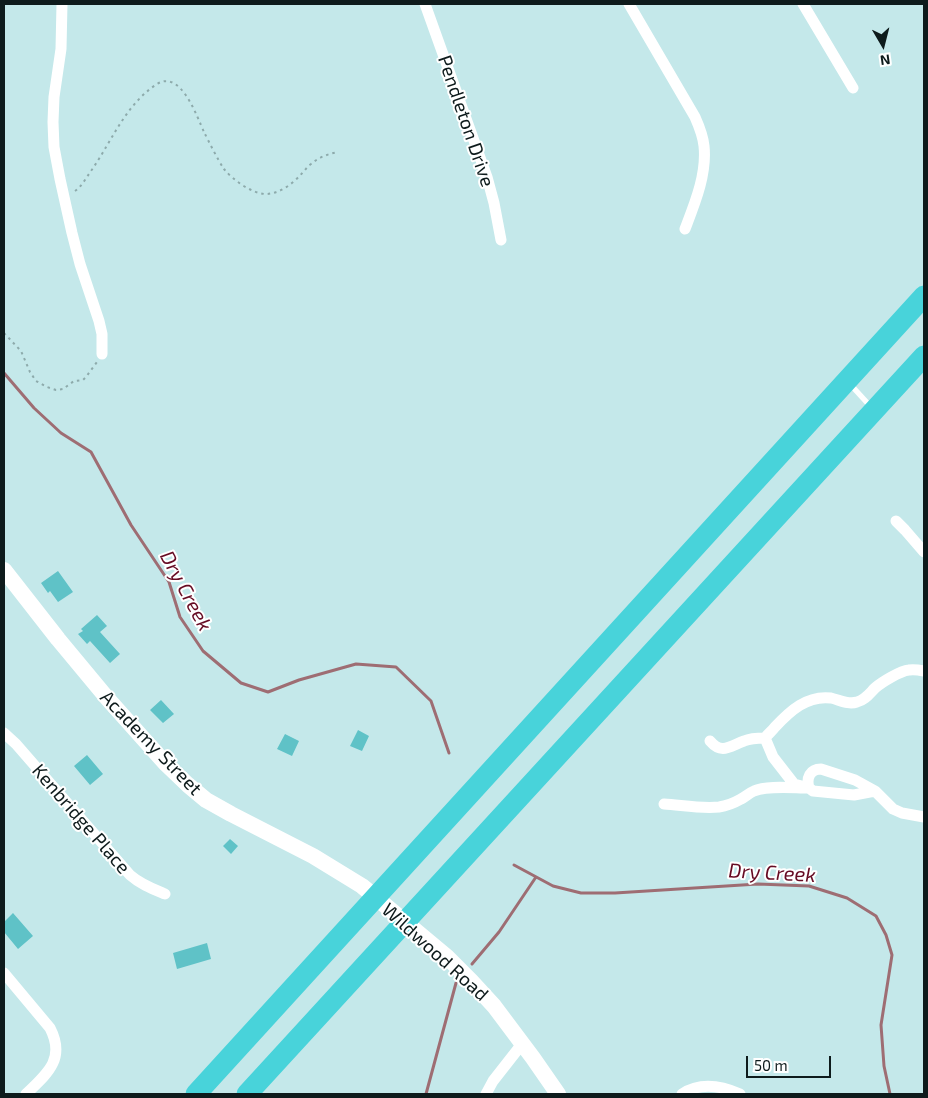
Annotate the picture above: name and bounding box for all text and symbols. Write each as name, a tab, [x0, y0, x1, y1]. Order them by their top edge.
north arrow	[858, 20, 908, 70]
text: N	[879, 51, 891, 69]
street label: Pendleton Drive	[433, 52, 499, 190]
water label: Dry Creek	[155, 547, 217, 635]
street label: Academy Street	[95, 686, 207, 800]
street label: Kenbridge Place	[27, 759, 135, 879]
water label: Dry Creek	[728, 859, 816, 887]
street label: Wildwood Road	[377, 898, 493, 1006]
scale bar	[748, 1046, 833, 1078]
text: 50 m	[754, 1056, 788, 1074]

